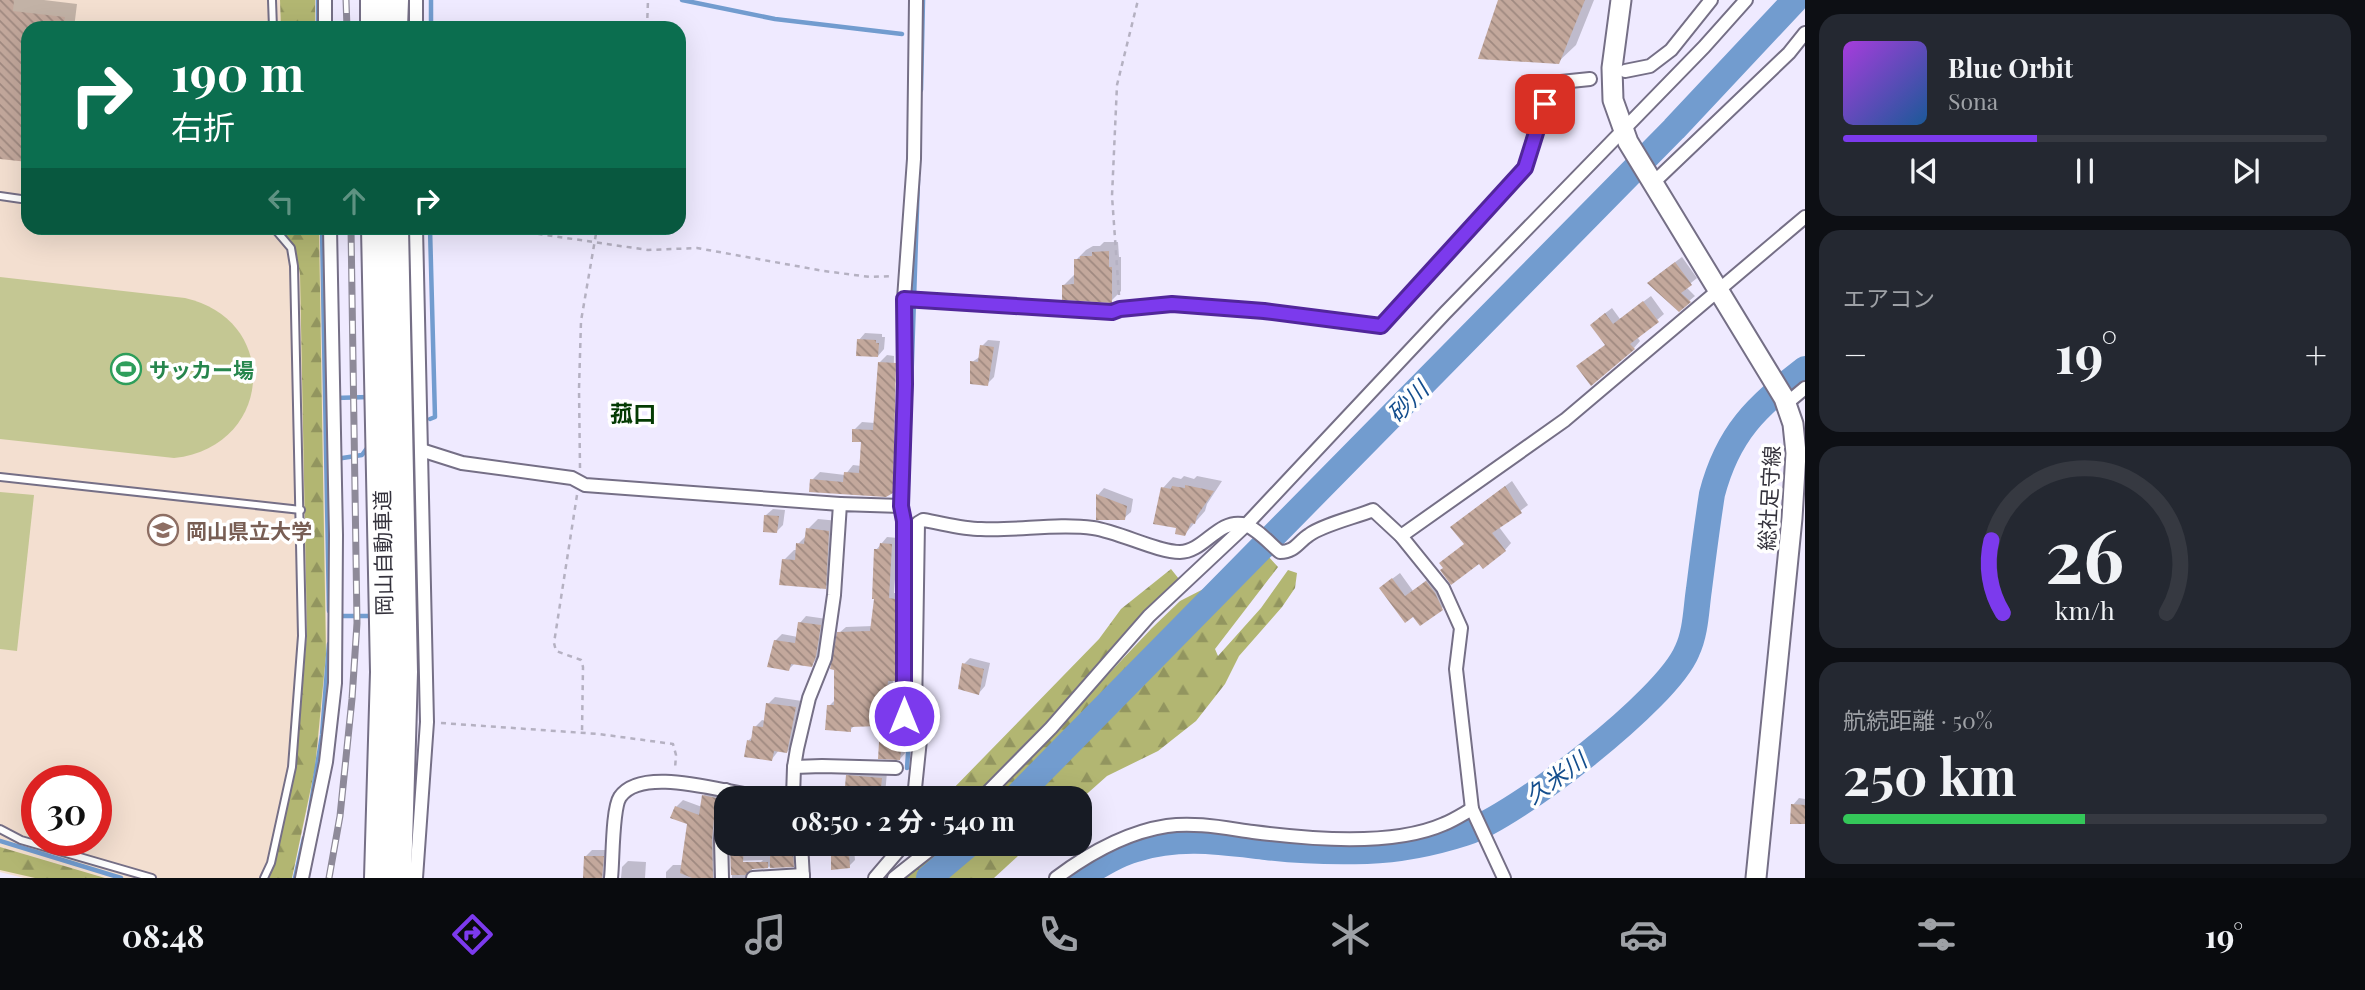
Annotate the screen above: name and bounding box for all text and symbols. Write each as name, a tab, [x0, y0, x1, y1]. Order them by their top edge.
text: 190 m	[171, 39, 304, 104]
icon: right	[56, 49, 147, 140]
text: Blue Orbit	[1948, 50, 2073, 85]
pin	[1515, 74, 1575, 134]
icon: arrive	[1526, 85, 1564, 123]
text: Sona	[1948, 85, 1998, 116]
text: 右折	[171, 104, 235, 147]
icon: previous	[1905, 152, 1943, 190]
icon: pause	[2066, 152, 2104, 190]
icon: next	[2227, 152, 2265, 190]
icon: left	[262, 182, 300, 220]
icon: ahead	[335, 182, 373, 220]
icon: right	[408, 182, 446, 220]
text: エアコン	[1843, 282, 1935, 313]
text: 19°	[2055, 318, 2118, 387]
text: −	[1843, 328, 1868, 379]
text: +	[2305, 328, 2327, 379]
sports icon: サッカー場	[109, 352, 143, 386]
place label: サッカー場	[149, 355, 254, 383]
water label: 砂川	[1380, 372, 1436, 428]
district label: 菰口	[610, 397, 656, 428]
street label: 総社足守線	[1751, 445, 1785, 551]
street label: 岡山自動車道	[367, 490, 397, 616]
text: 26	[2046, 504, 2124, 601]
school or university icon: 岡山県立大学	[146, 513, 180, 547]
place label: 岡山県立大学	[186, 516, 312, 544]
text: km/h	[2055, 593, 2115, 626]
position arrow	[867, 679, 941, 753]
text: 航続距離 · 50%	[1843, 704, 1993, 735]
text: 250 km	[1843, 740, 2017, 809]
water label: 久米川	[1518, 742, 1594, 810]
speed limit sign: 30	[21, 765, 112, 856]
text: 08:50 · 2 分 · 540 m	[791, 803, 1015, 838]
icon: directions	[448, 910, 497, 959]
icon: music	[741, 910, 790, 959]
icon: phone	[1034, 910, 1083, 959]
icon: climate	[1326, 910, 1375, 959]
icon: car	[1619, 910, 1668, 959]
icon: filters	[1912, 910, 1961, 959]
text: 08:48	[122, 913, 205, 956]
text: 19°	[2205, 913, 2243, 956]

